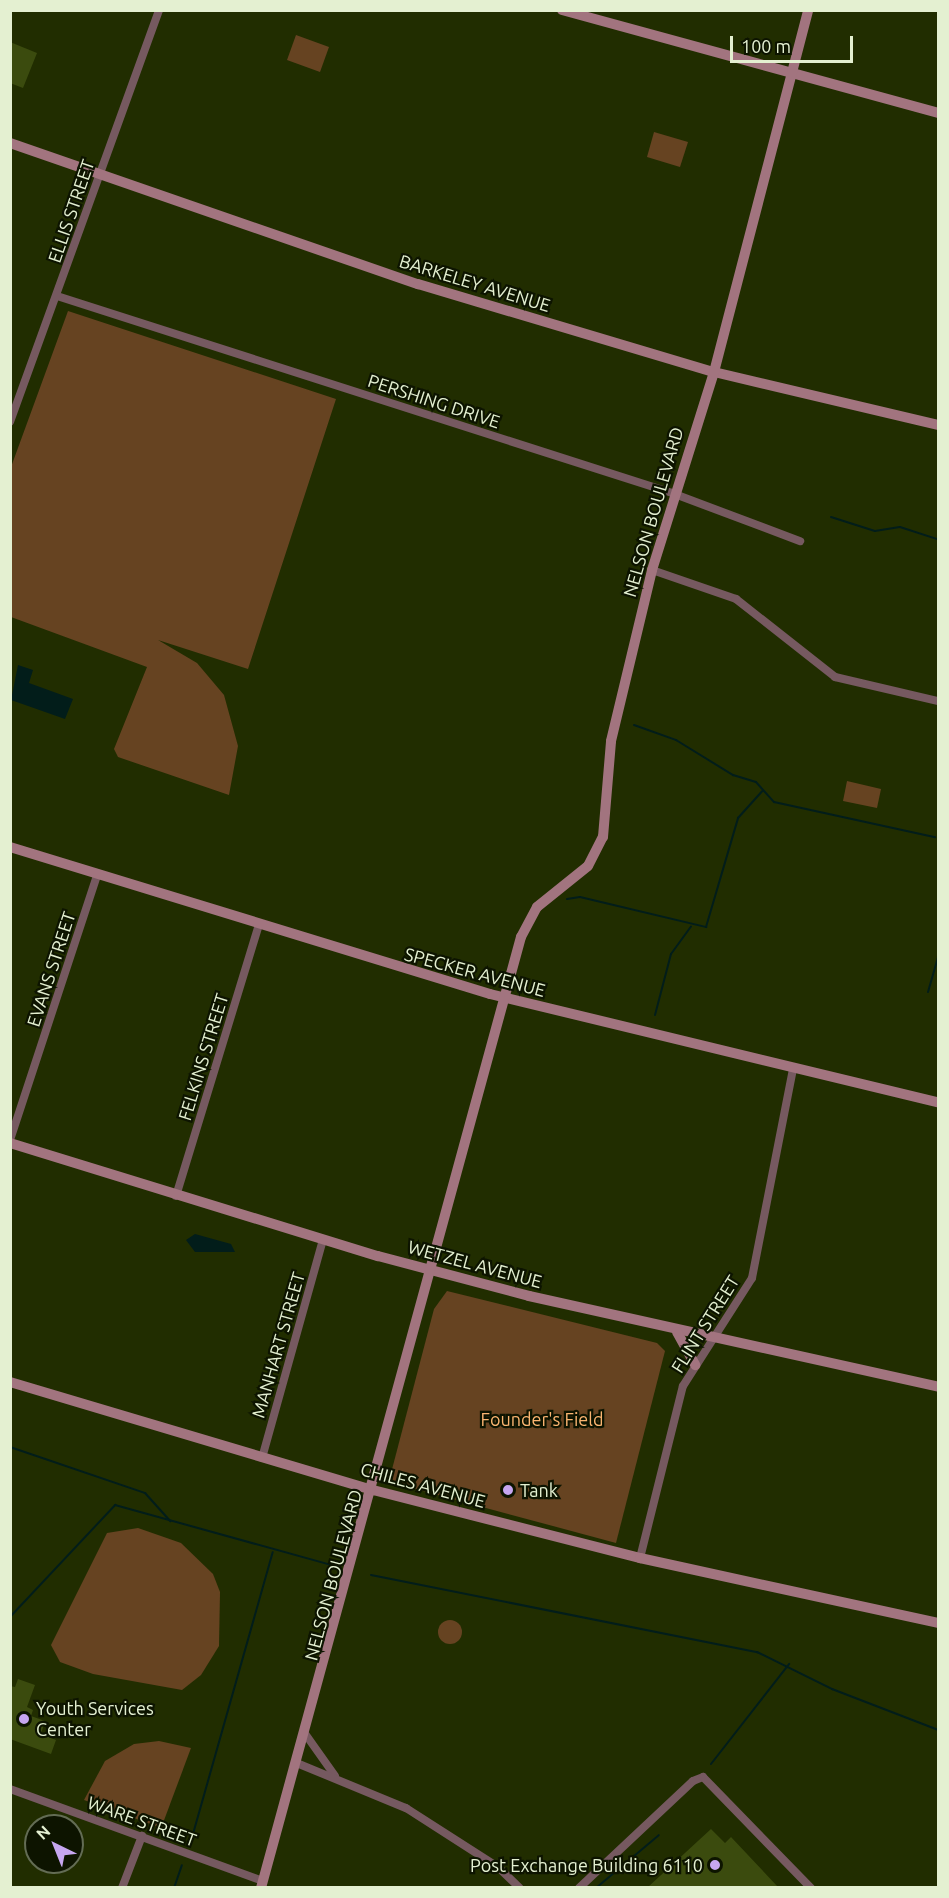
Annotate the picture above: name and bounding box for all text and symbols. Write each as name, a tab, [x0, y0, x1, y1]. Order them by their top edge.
scale bar	[733, 24, 856, 62]
text: 100 m	[741, 36, 791, 56]
street label: ELLIS STREET	[43, 157, 99, 265]
street label: BARKELEY AVENUE	[397, 250, 553, 316]
street label: PERSHING DRIVE	[365, 369, 503, 433]
street label: NELSON BOULEVARD	[618, 425, 688, 599]
street label: EVANS STREET	[22, 909, 80, 1029]
street label: SPECKER AVENUE	[402, 943, 548, 1001]
street label: FELKINS STREET	[173, 991, 233, 1123]
street label: WETZEL AVENUE	[406, 1236, 544, 1292]
street label: MANHART STREET	[247, 1270, 309, 1420]
street label: FLINT STREET	[666, 1271, 744, 1377]
park label: Founder's Field	[480, 1408, 604, 1430]
street label: CHILES AVENUE	[358, 1458, 488, 1512]
place label: Tank	[520, 1479, 558, 1501]
marker: Tank	[501, 1483, 515, 1497]
street label: NELSON BOULEVARD	[300, 1487, 366, 1663]
place label: Youth Services Center	[36, 1698, 154, 1740]
marker: Youth Services Center	[17, 1712, 31, 1726]
street label: WARE STREET	[85, 1791, 199, 1851]
north arrow	[24, 1814, 84, 1874]
text: N	[33, 1822, 54, 1843]
place label: Post Exchange Building 6110	[470, 1854, 703, 1876]
marker: Post Exchange Building 6110	[708, 1858, 722, 1872]

